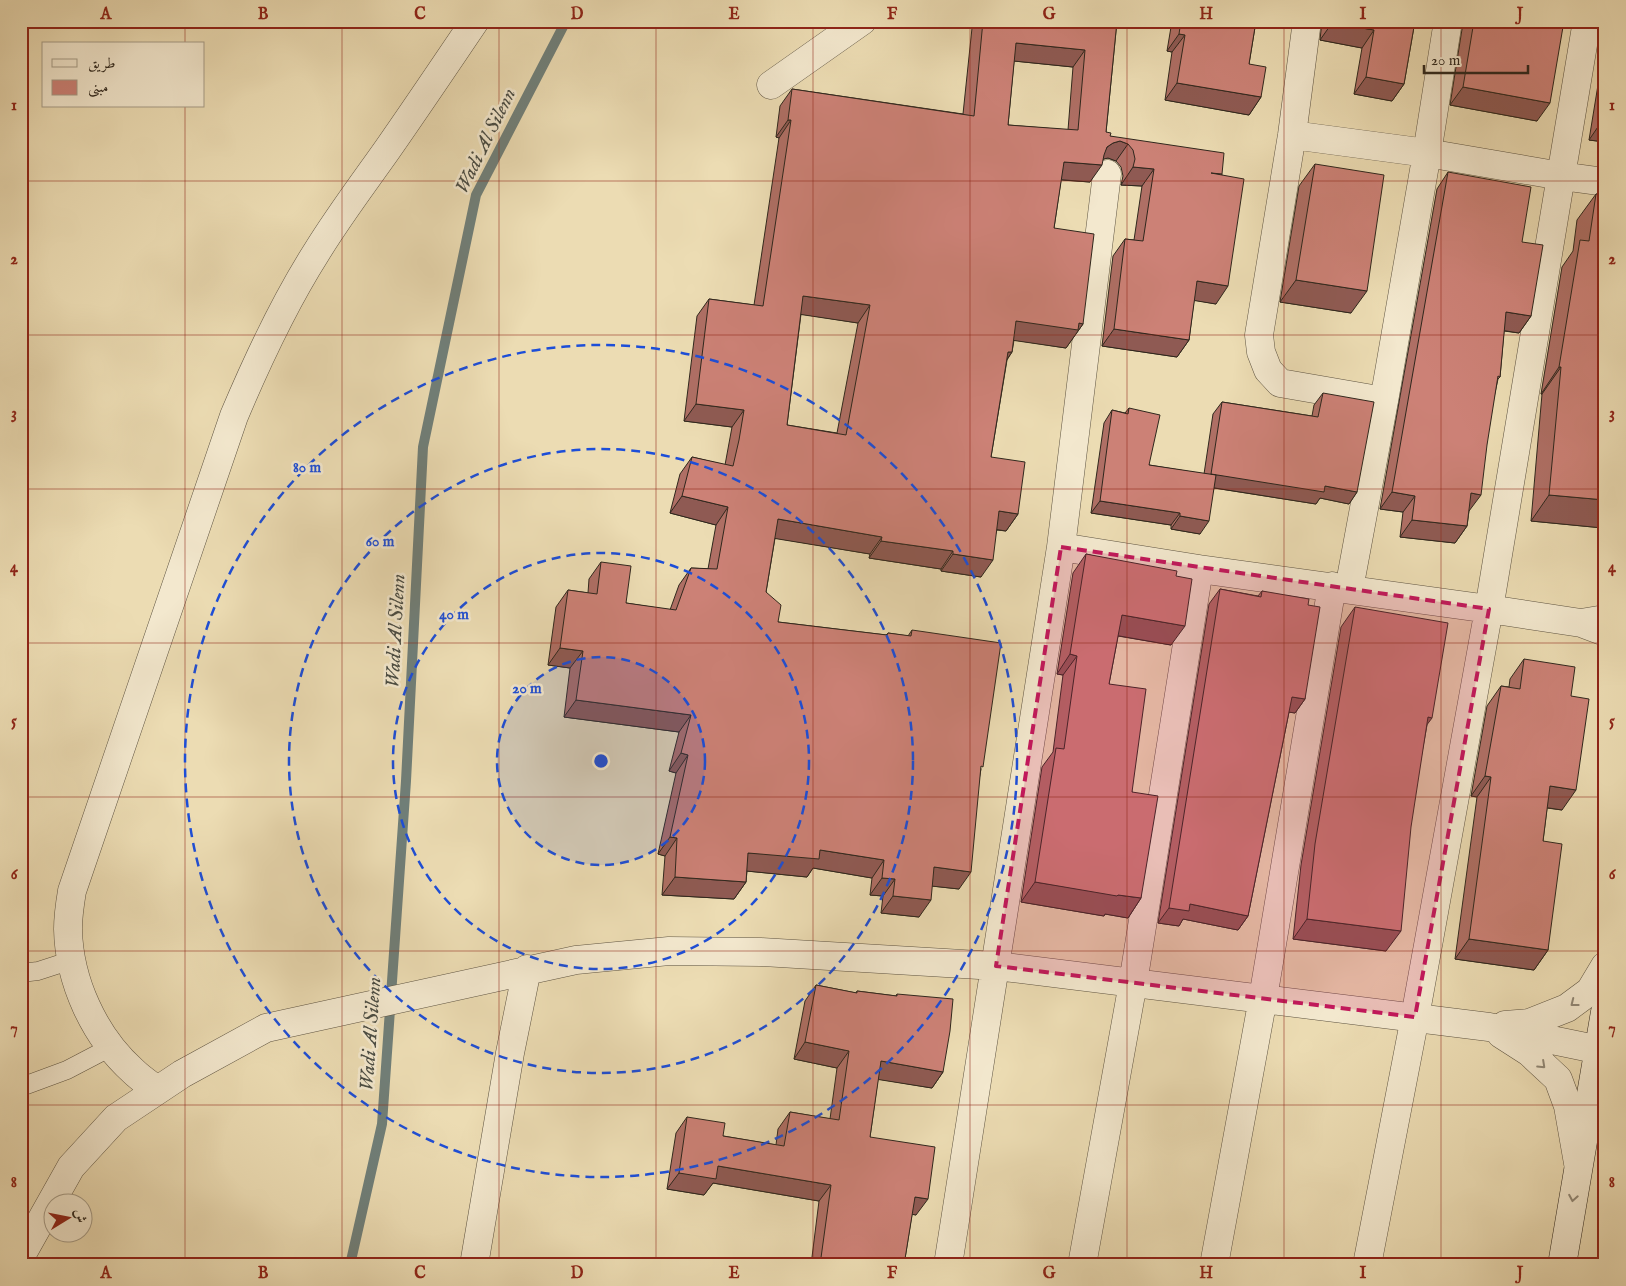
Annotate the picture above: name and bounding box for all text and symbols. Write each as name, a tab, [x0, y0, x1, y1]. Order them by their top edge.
text: A	[100, 5, 113, 25]
text: B	[258, 5, 269, 25]
text: C	[414, 5, 426, 25]
text: D	[571, 5, 584, 25]
text: E	[728, 5, 740, 25]
text: F	[887, 5, 898, 25]
text: G	[1043, 5, 1056, 25]
text: H	[1199, 5, 1213, 25]
text: I	[1360, 5, 1367, 25]
text: J	[1515, 5, 1524, 25]
legend	[42, 42, 205, 108]
scale bar	[1424, 42, 1527, 74]
text: 20 m	[1431, 51, 1461, 70]
text: طريق	[88, 54, 115, 73]
text: مبنى	[88, 78, 108, 98]
water label: Wadi Al Silenn	[450, 84, 522, 198]
text: 1	[11, 96, 17, 116]
text: 1	[1609, 96, 1615, 116]
text: 2	[10, 250, 18, 270]
text: 2	[1608, 250, 1616, 270]
text: 3	[11, 404, 17, 424]
text: 3	[1609, 404, 1615, 424]
text: 80 m	[293, 458, 321, 477]
text: 60 m	[366, 532, 395, 551]
text: 4	[10, 558, 19, 578]
text: 4	[1608, 558, 1617, 578]
water label: Wadi Al Silenn	[381, 573, 411, 689]
text: 40 m	[439, 605, 469, 624]
text: 20 m	[512, 679, 542, 698]
text: 5	[11, 712, 17, 732]
text: 5	[1609, 712, 1615, 732]
centre of rings	[592, 752, 610, 770]
text: 6	[11, 865, 19, 885]
text: 6	[1609, 865, 1617, 885]
water label: Wadi Al Silenn	[355, 976, 387, 1092]
one-way arrow	[1571, 997, 1580, 1006]
text: 7	[10, 1019, 18, 1039]
text: 7	[1608, 1019, 1616, 1039]
one-way arrow	[1537, 1059, 1546, 1068]
text: 8	[11, 1173, 17, 1193]
text: 8	[1609, 1173, 1615, 1193]
north arrow	[42, 1194, 92, 1244]
one-way arrow	[1568, 1195, 1579, 1203]
text: ش	[70, 1208, 90, 1224]
text: A	[100, 1264, 113, 1284]
text: B	[258, 1264, 269, 1284]
text: C	[414, 1264, 426, 1284]
text: D	[571, 1264, 584, 1284]
text: E	[728, 1264, 740, 1284]
text: F	[887, 1264, 898, 1284]
text: G	[1043, 1264, 1056, 1284]
text: H	[1199, 1264, 1213, 1284]
text: I	[1360, 1264, 1367, 1284]
text: J	[1515, 1264, 1524, 1284]

